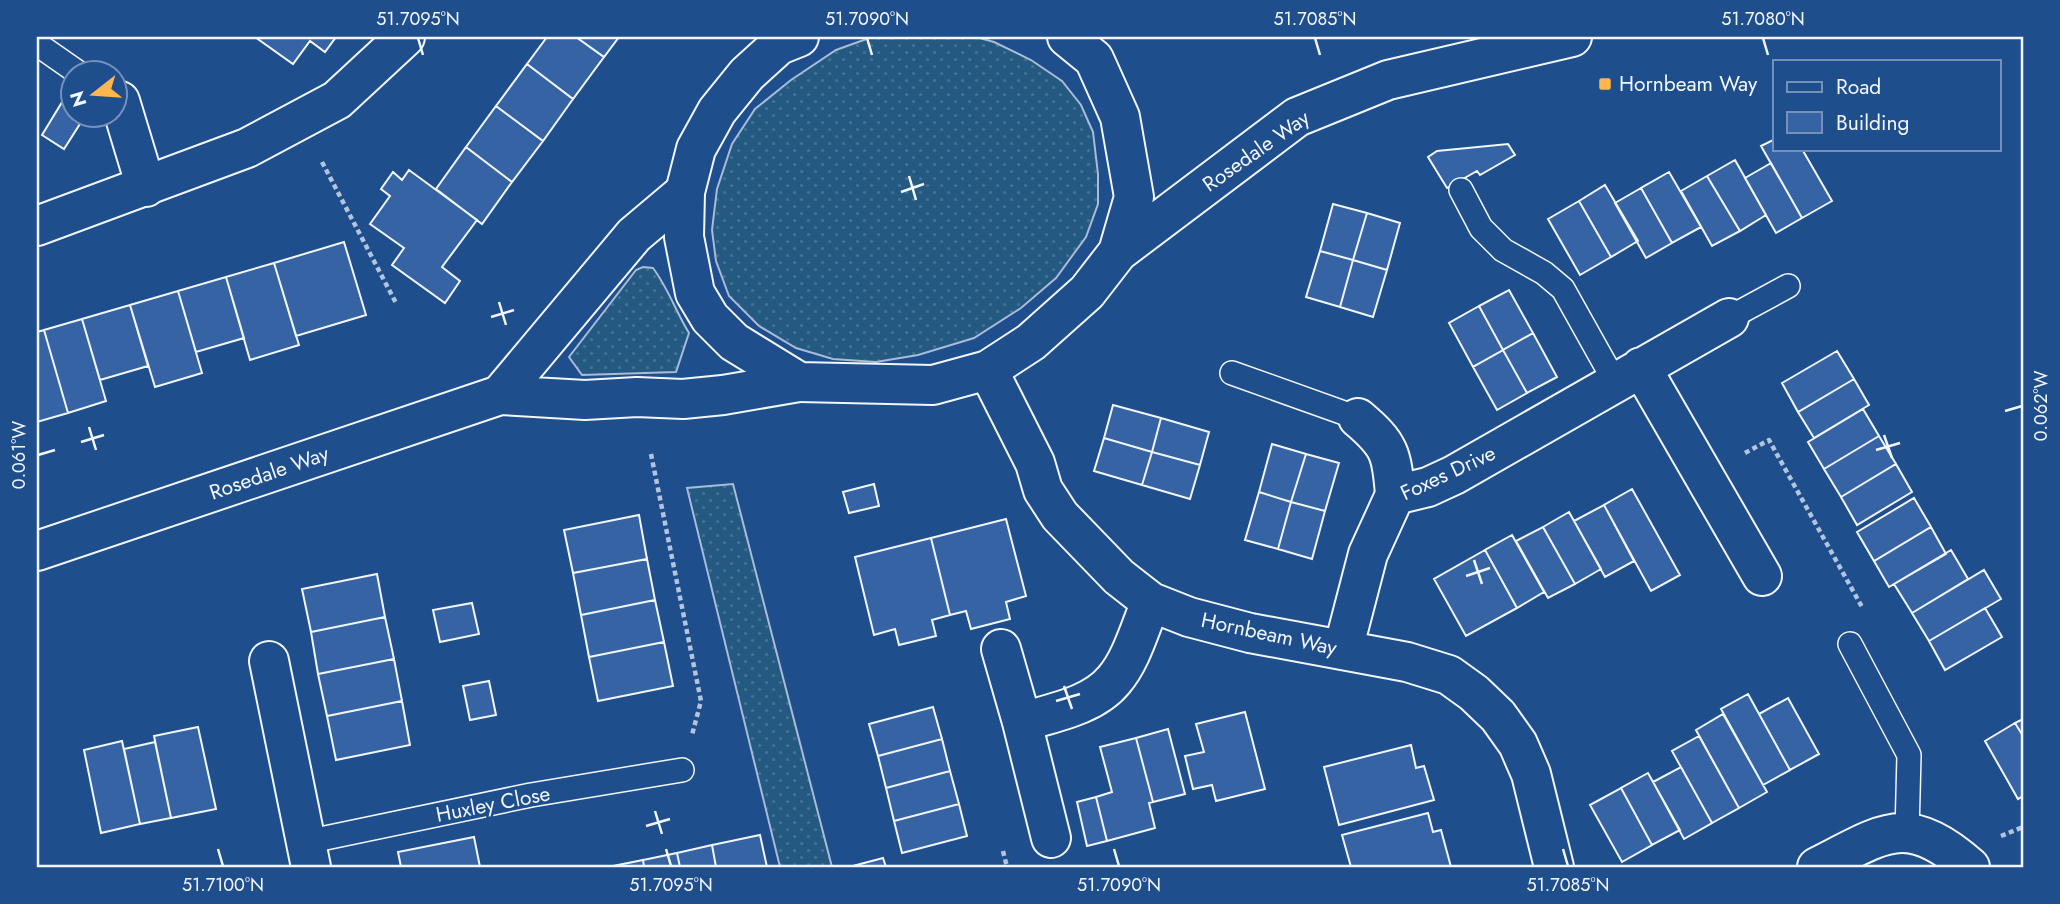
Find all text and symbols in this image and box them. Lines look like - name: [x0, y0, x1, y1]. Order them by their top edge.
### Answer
- text: 51.7095°N: [376, 6, 460, 32]
- text: 51.7090°N: [825, 6, 909, 32]
- text: 51.7085°N: [1274, 6, 1356, 32]
- text: 51.7080°N: [1721, 6, 1805, 32]
- north arrow: [60, 60, 130, 130]
- legend: [1773, 60, 2000, 150]
- place label: Hornbeam Way: [1619, 69, 1758, 99]
- text: Road: [1836, 72, 1881, 102]
- marker: Hornbeam Way: [1597, 76, 1613, 92]
- text: N: [63, 88, 93, 110]
- street label: Rosedale Way: [1196, 103, 1316, 199]
- text: Building: [1836, 108, 1909, 138]
- text: 0.062°W: [2028, 371, 2054, 441]
- text: 0.061°W: [6, 421, 32, 489]
- street label: Rosedale Way: [205, 438, 333, 507]
- street label: Foxes Drive: [1396, 438, 1501, 508]
- street label: Hornbeam Way: [1198, 605, 1340, 663]
- street label: Huxley Close: [433, 778, 553, 830]
- text: 51.7100°N: [182, 872, 264, 898]
- text: 51.7095°N: [629, 872, 713, 898]
- text: 51.7090°N: [1077, 872, 1161, 898]
- text: 51.7085°N: [1527, 872, 1609, 898]

